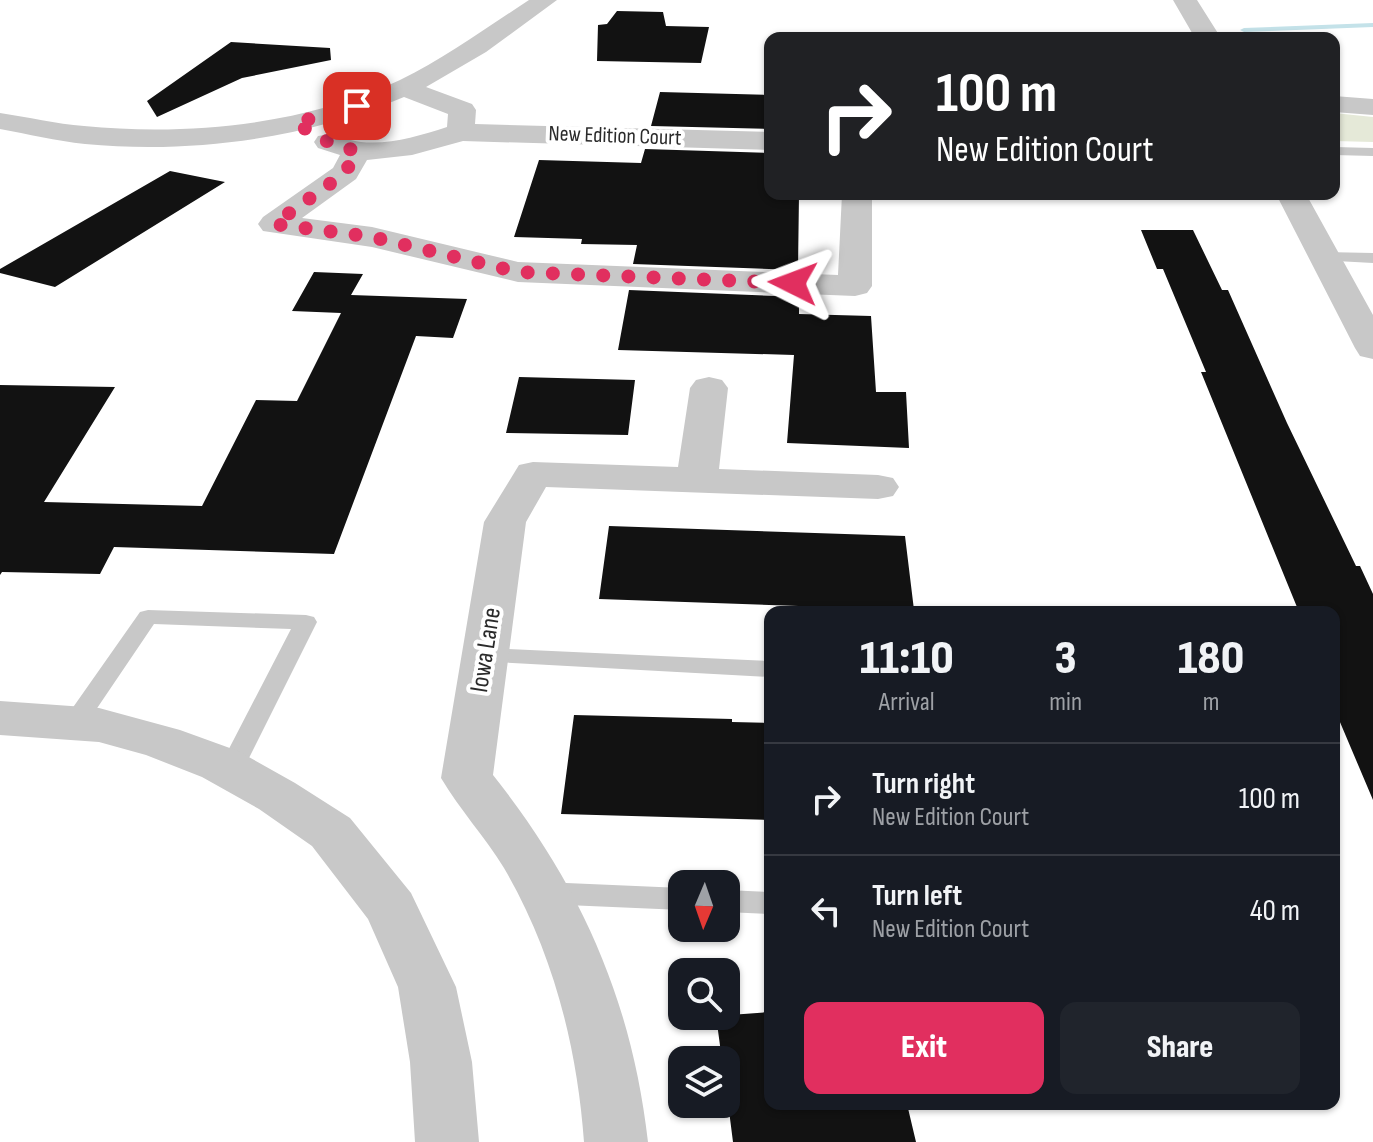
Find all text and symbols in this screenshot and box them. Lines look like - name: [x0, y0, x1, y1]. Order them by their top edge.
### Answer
- text: 100 m: [936, 61, 1057, 128]
- icon: right: [804, 64, 908, 168]
- pin: [323, 72, 391, 140]
- icon: arrive: [335, 84, 379, 128]
- street label: New Edition Court: [548, 120, 682, 152]
- text: New Edition Court: [936, 129, 1154, 172]
- position arrow: [751, 241, 835, 325]
- street label: Iowa Lane: [464, 605, 508, 695]
- text: 11:10: [860, 630, 954, 687]
- text: 3: [1055, 630, 1077, 687]
- text: 180: [1178, 630, 1244, 687]
- text: Arrival: [879, 687, 935, 718]
- text: min: [1049, 687, 1082, 718]
- text: m: [1203, 687, 1219, 718]
- text: Turn right: [872, 766, 975, 802]
- icon: right: [804, 777, 848, 821]
- text: 100 m: [1239, 781, 1300, 817]
- text: New Edition Court: [872, 802, 1029, 833]
- north arrow: [668, 870, 740, 942]
- map controls: [668, 870, 740, 1118]
- text: Turn left: [872, 878, 962, 914]
- icon: left: [804, 889, 848, 933]
- text: 40 m: [1250, 893, 1300, 929]
- text: New Edition Court: [872, 914, 1029, 945]
- button: search: [668, 958, 740, 1030]
- button: Exit: [804, 1002, 1044, 1094]
- button: Share: [1060, 1002, 1300, 1094]
- button: layers: [668, 1046, 740, 1118]

